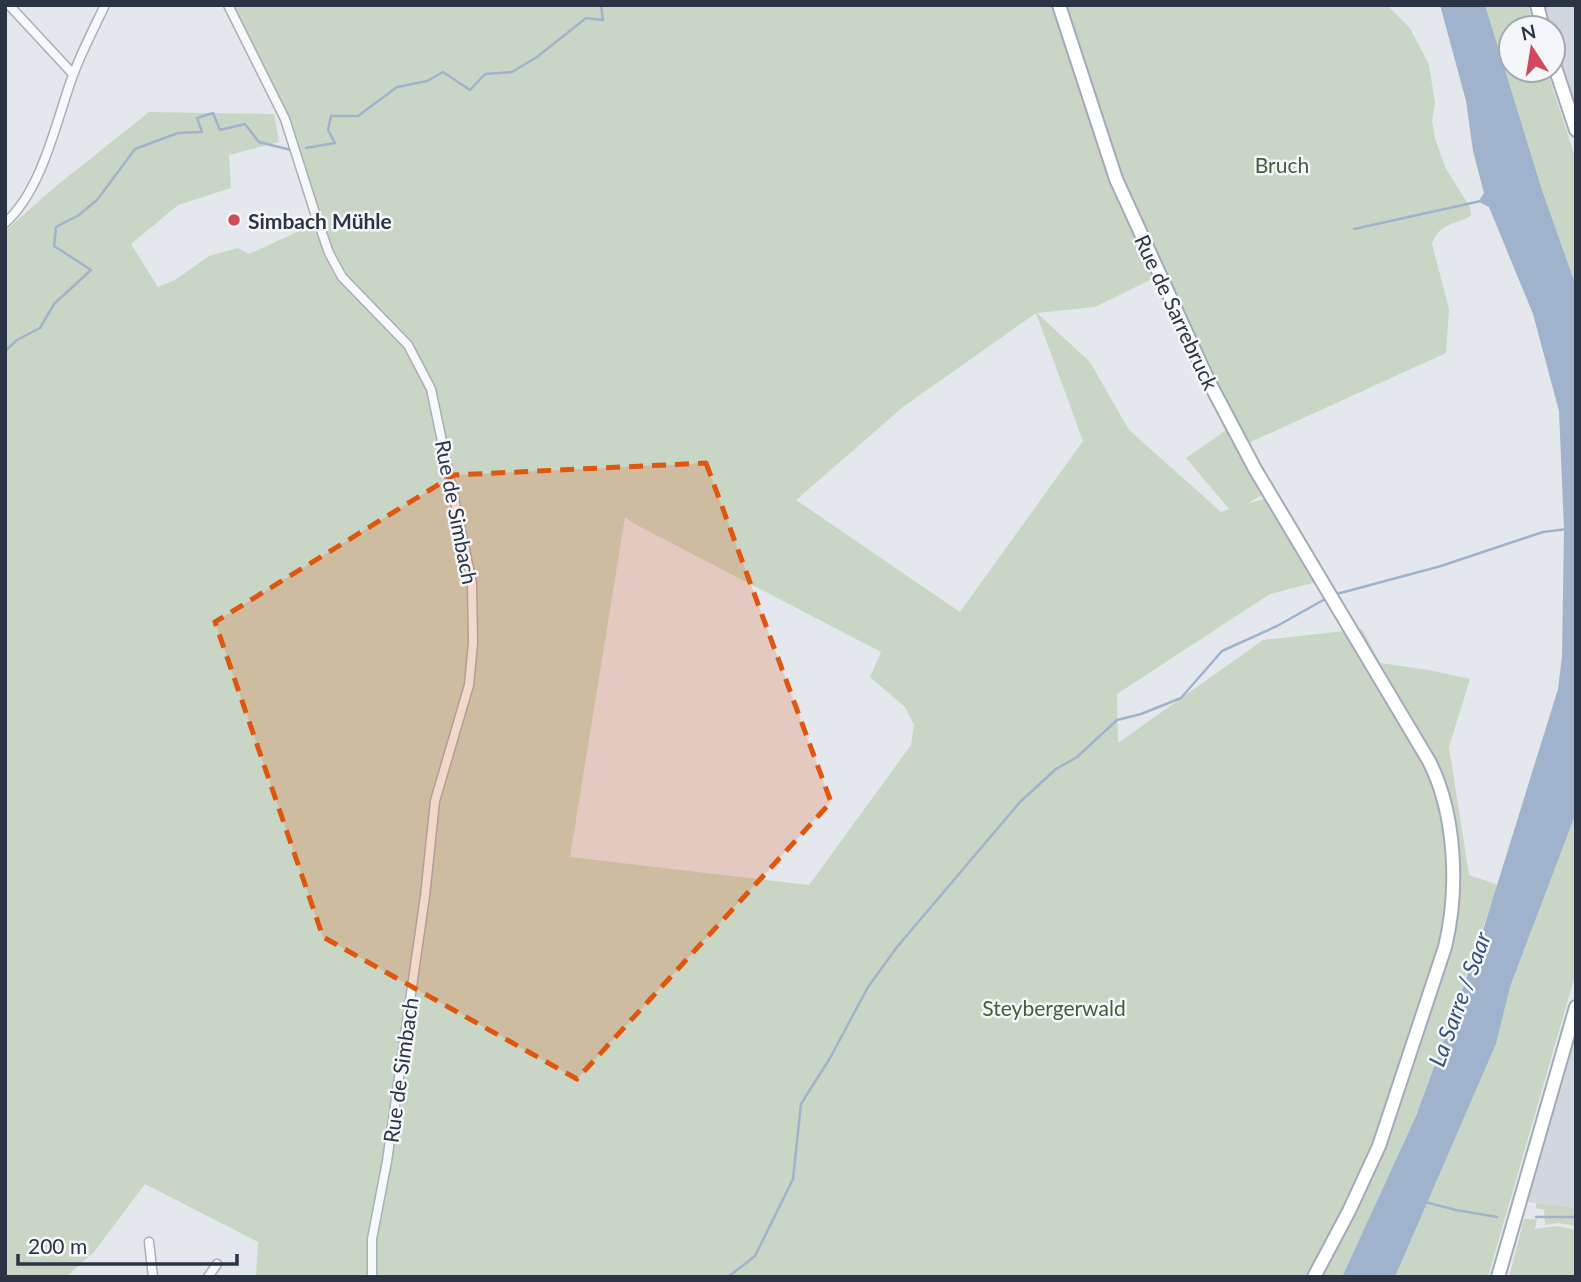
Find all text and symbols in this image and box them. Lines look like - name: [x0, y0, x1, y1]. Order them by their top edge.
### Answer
- north arrow: [1497, 14, 1567, 84]
- text: N: [1519, 19, 1538, 45]
- park label: Bruch: [1255, 152, 1309, 177]
- place label: Simbach Mühle: [248, 208, 392, 233]
- marker: Simbach Mühle: [226, 212, 242, 228]
- street label: Rue de Sarrebruck: [1130, 230, 1224, 394]
- street label: Rue de Simbach: [431, 438, 483, 586]
- water label: La Sarre / Saar: [1422, 927, 1497, 1070]
- park label: Steybergerwald: [982, 995, 1126, 1020]
- street label: Rue de Simbach: [377, 996, 423, 1144]
- scale bar: [18, 1222, 236, 1266]
- text: 200 m: [28, 1233, 87, 1258]

